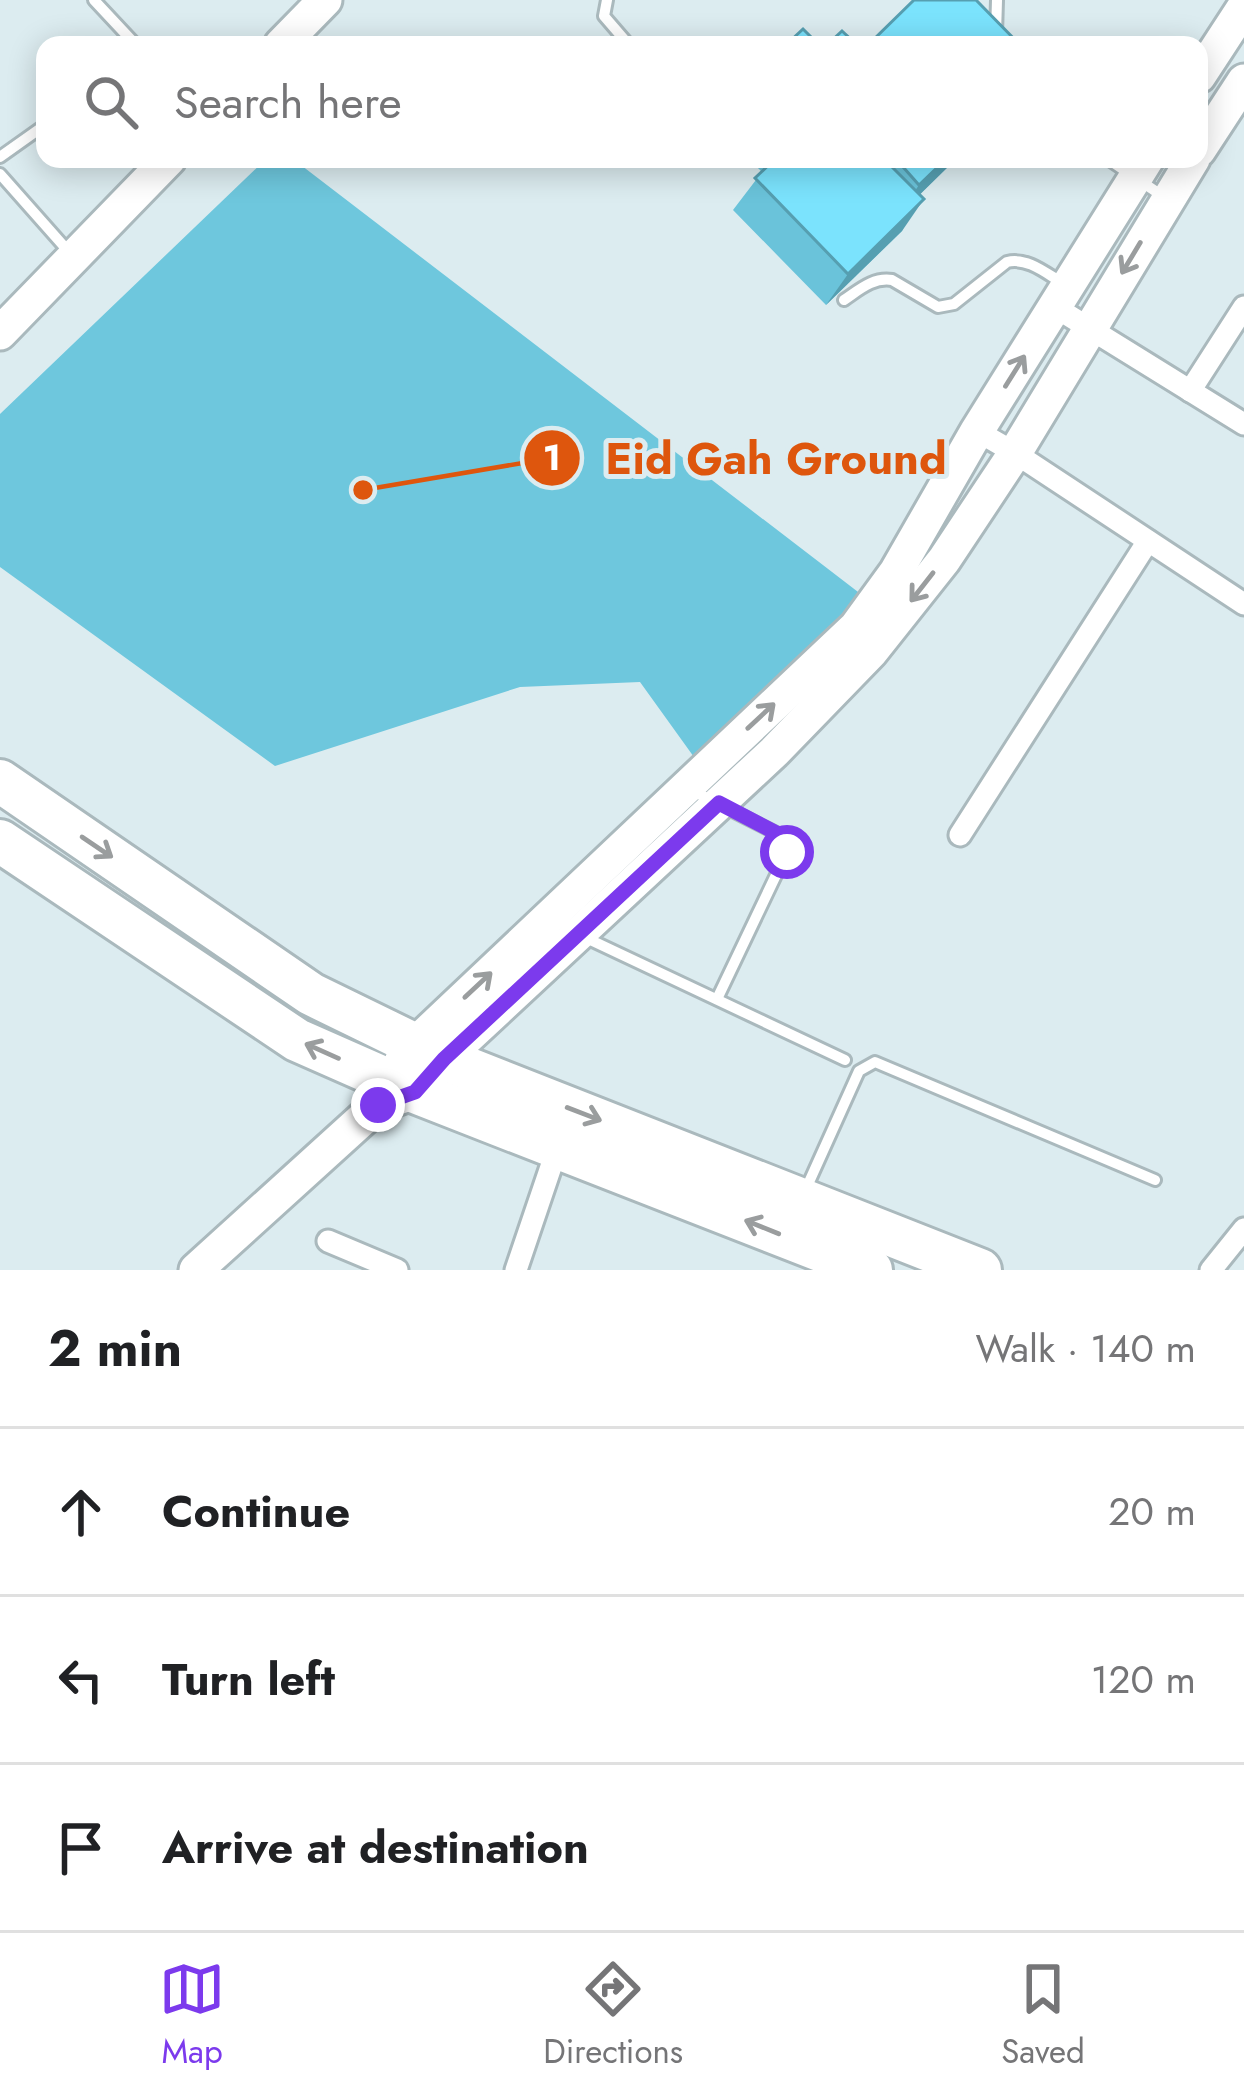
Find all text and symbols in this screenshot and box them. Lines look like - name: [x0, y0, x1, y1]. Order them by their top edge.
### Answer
- search box: [36, 36, 1208, 168]
- icon: search: [78, 69, 144, 135]
- text: Search here: [174, 70, 402, 135]
- one-way arrow: [1119, 240, 1143, 274]
- one-way arrow: [1003, 355, 1027, 389]
- callout: Eid Gah Ground: [522, 417, 971, 498]
- text: Eid Gah Ground: [605, 426, 947, 491]
- text: 1: [543, 431, 561, 483]
- one-way arrow: [909, 571, 936, 603]
- one-way arrow: [746, 703, 775, 731]
- route start: [760, 825, 814, 879]
- one-way arrow: [79, 834, 113, 859]
- one-way arrow: [463, 971, 492, 999]
- one-way arrow: [305, 1039, 341, 1061]
- route end: [351, 1078, 405, 1132]
- one-way arrow: [564, 1105, 601, 1126]
- one-way arrow: [745, 1215, 782, 1236]
- text: 2 min: [48, 1311, 182, 1385]
- text: Walk · 140 m: [975, 1320, 1196, 1377]
- icon: ahead: [48, 1479, 114, 1545]
- text: Continue: [162, 1479, 350, 1544]
- text: 20 m: [1108, 1483, 1196, 1540]
- icon: left: [48, 1647, 114, 1713]
- text: Turn left: [162, 1647, 335, 1712]
- text: 120 m: [1091, 1651, 1196, 1708]
- icon: arrive: [48, 1815, 114, 1881]
- text: Arrive at destination: [162, 1815, 589, 1880]
- tab: Map: [159, 1956, 225, 2075]
- tab: Directions: [543, 1956, 683, 2075]
- tab: Saved: [1001, 1956, 1085, 2075]

